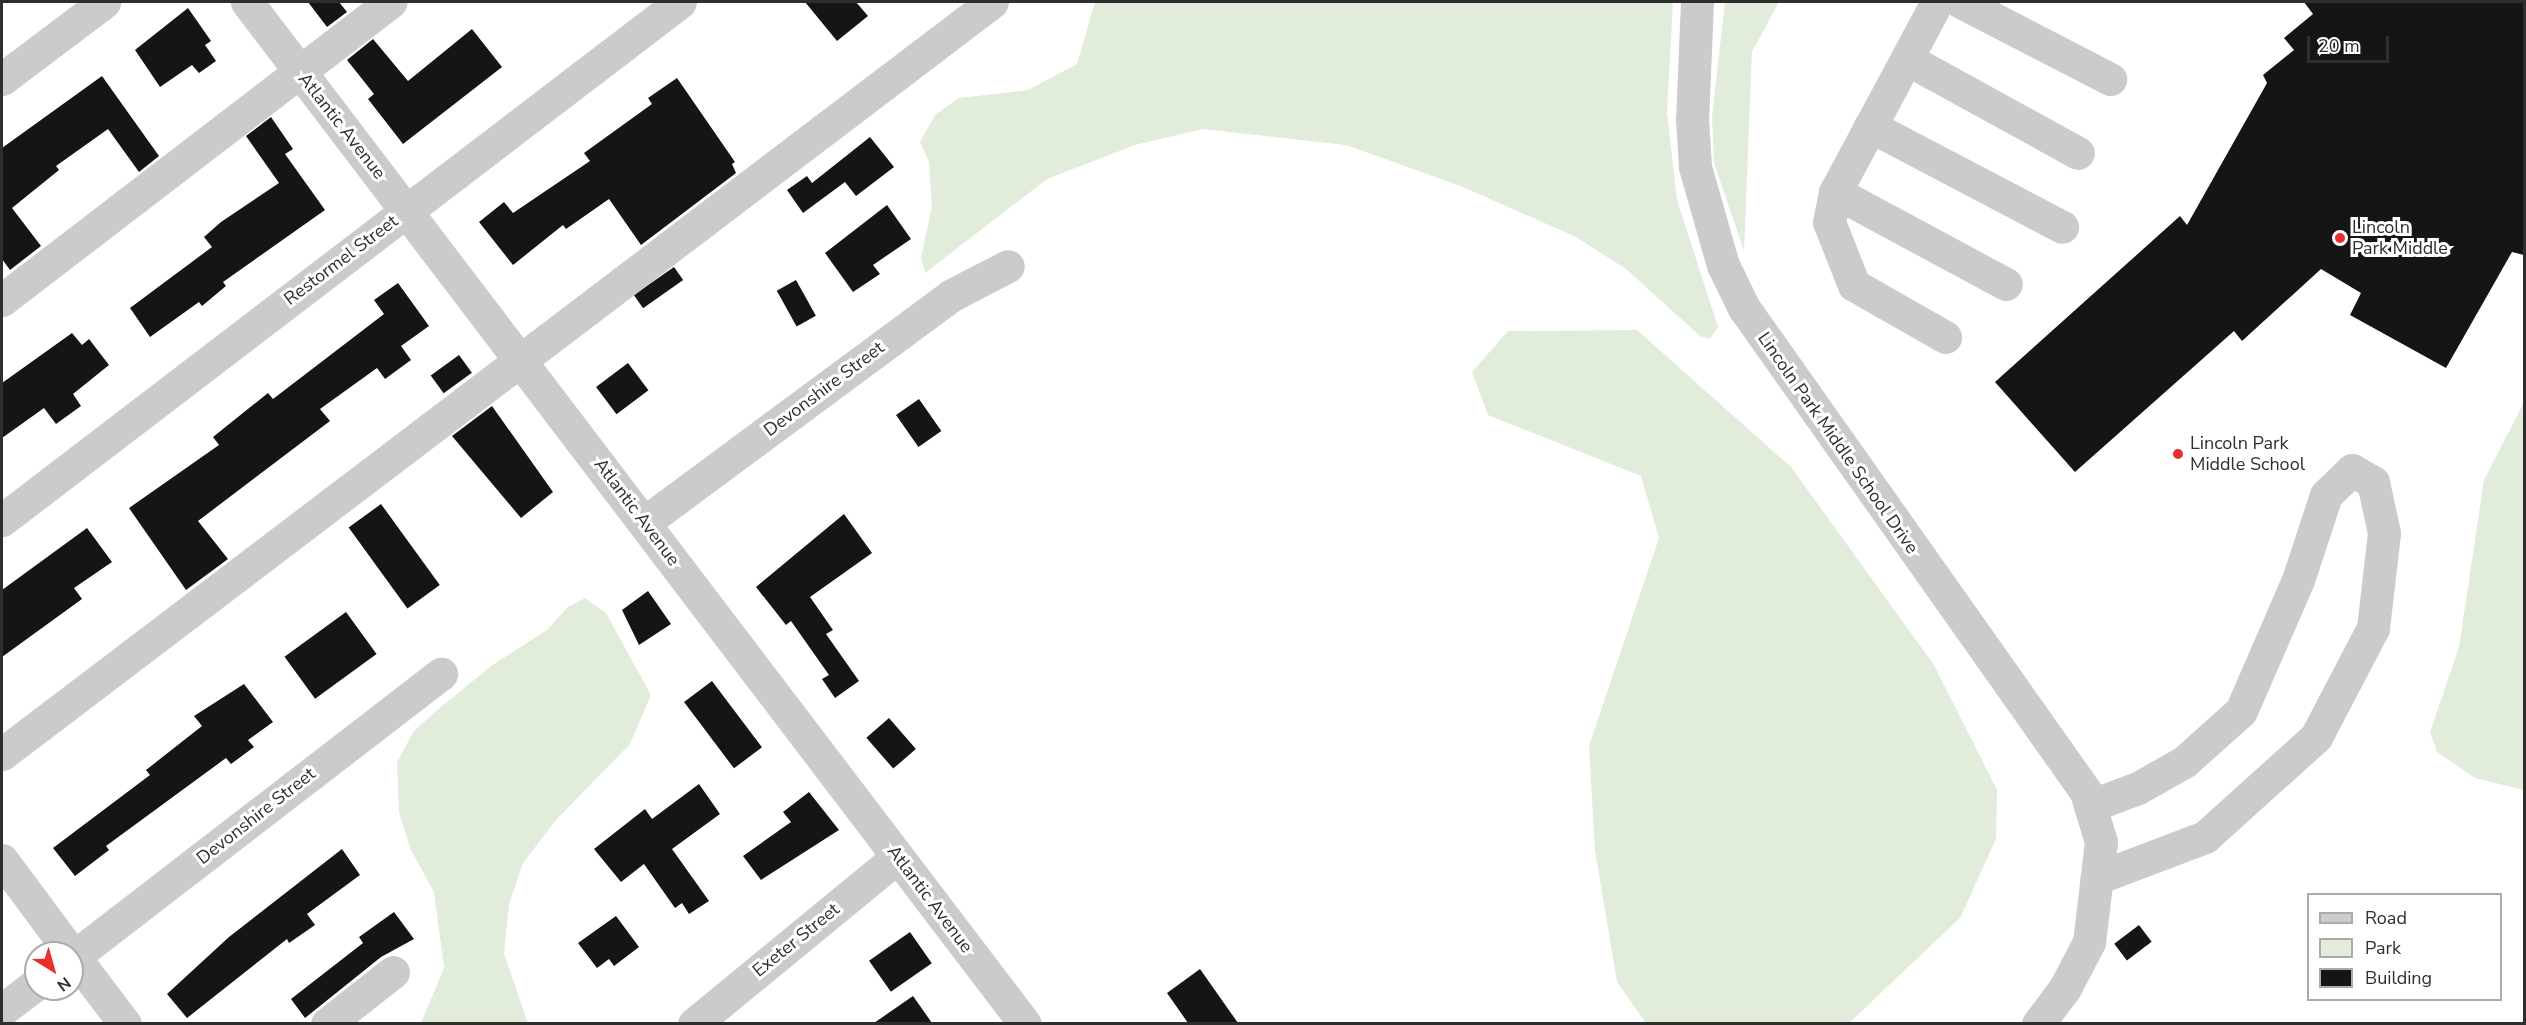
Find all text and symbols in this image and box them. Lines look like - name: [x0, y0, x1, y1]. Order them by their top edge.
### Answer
- scale bar: [2310, 24, 2392, 62]
- text: 20 m: [2318, 34, 2360, 58]
- street label: Atlantic Avenue: [294, 69, 390, 183]
- street label: Restormel Street: [280, 210, 402, 310]
- place label: Lincoln Park Middle: [2352, 217, 2448, 260]
- marker: Lincoln Park Middle: [2333, 231, 2347, 245]
- street label: Lincoln Park Middle School Drive: [1753, 328, 1923, 558]
- street label: Devonshire Street: [760, 337, 888, 441]
- place label: Lincoln Park Middle School: [2190, 433, 2305, 476]
- marker: Lincoln Park Middle School: [2171, 447, 2185, 461]
- street label: Atlantic Avenue: [590, 454, 684, 570]
- street label: Devonshire Street: [192, 763, 320, 869]
- street label: Atlantic Avenue: [883, 841, 977, 957]
- legend: [2307, 893, 2502, 1001]
- street label: Exeter Street: [748, 898, 844, 982]
- text: Road: [2365, 906, 2407, 930]
- text: Park: [2365, 936, 2401, 960]
- north arrow: [24, 941, 84, 1001]
- text: Building: [2365, 966, 2432, 990]
- text: N: [52, 971, 75, 996]

